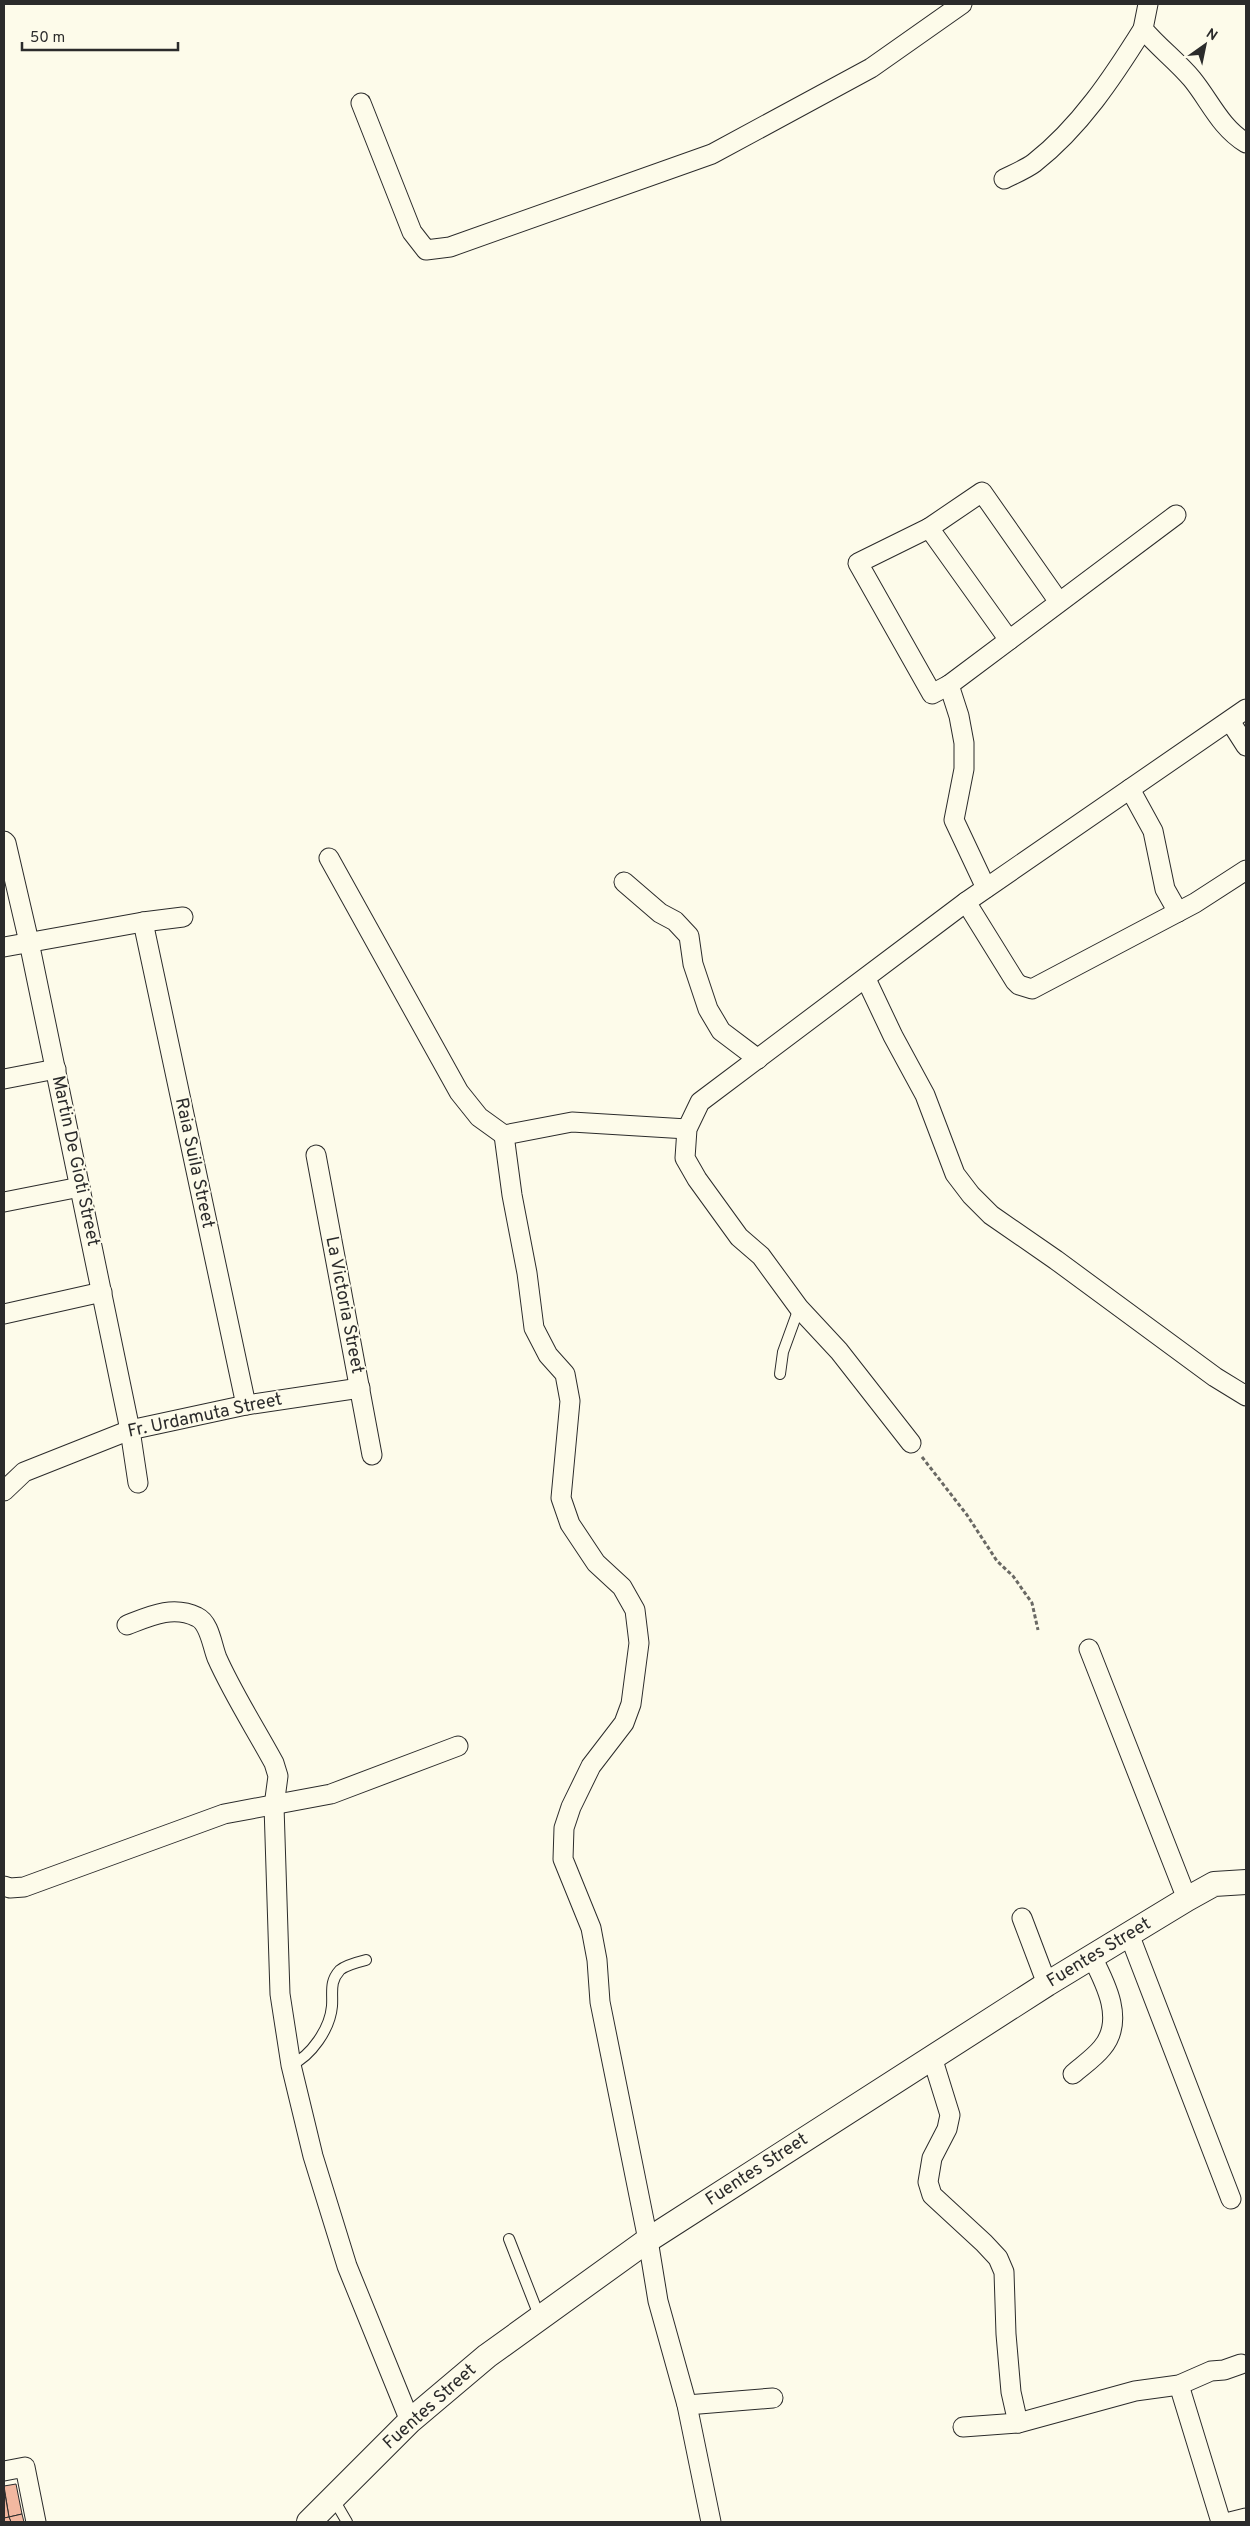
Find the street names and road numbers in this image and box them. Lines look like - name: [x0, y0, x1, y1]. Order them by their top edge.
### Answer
- street label: Martin De Gioti Street: [46, 1074, 104, 1248]
- street label: Raia Suila Street: [169, 1096, 219, 1230]
- street label: La Victoria Street: [319, 1234, 369, 1376]
- street label: Fr. Urdamuta Street: [126, 1388, 284, 1444]
- street label: Fuentes Street: [1043, 1913, 1155, 1993]
- street label: Fuentes Street: [701, 2128, 813, 2212]
- street label: Fuentes Street: [379, 2359, 481, 2455]

